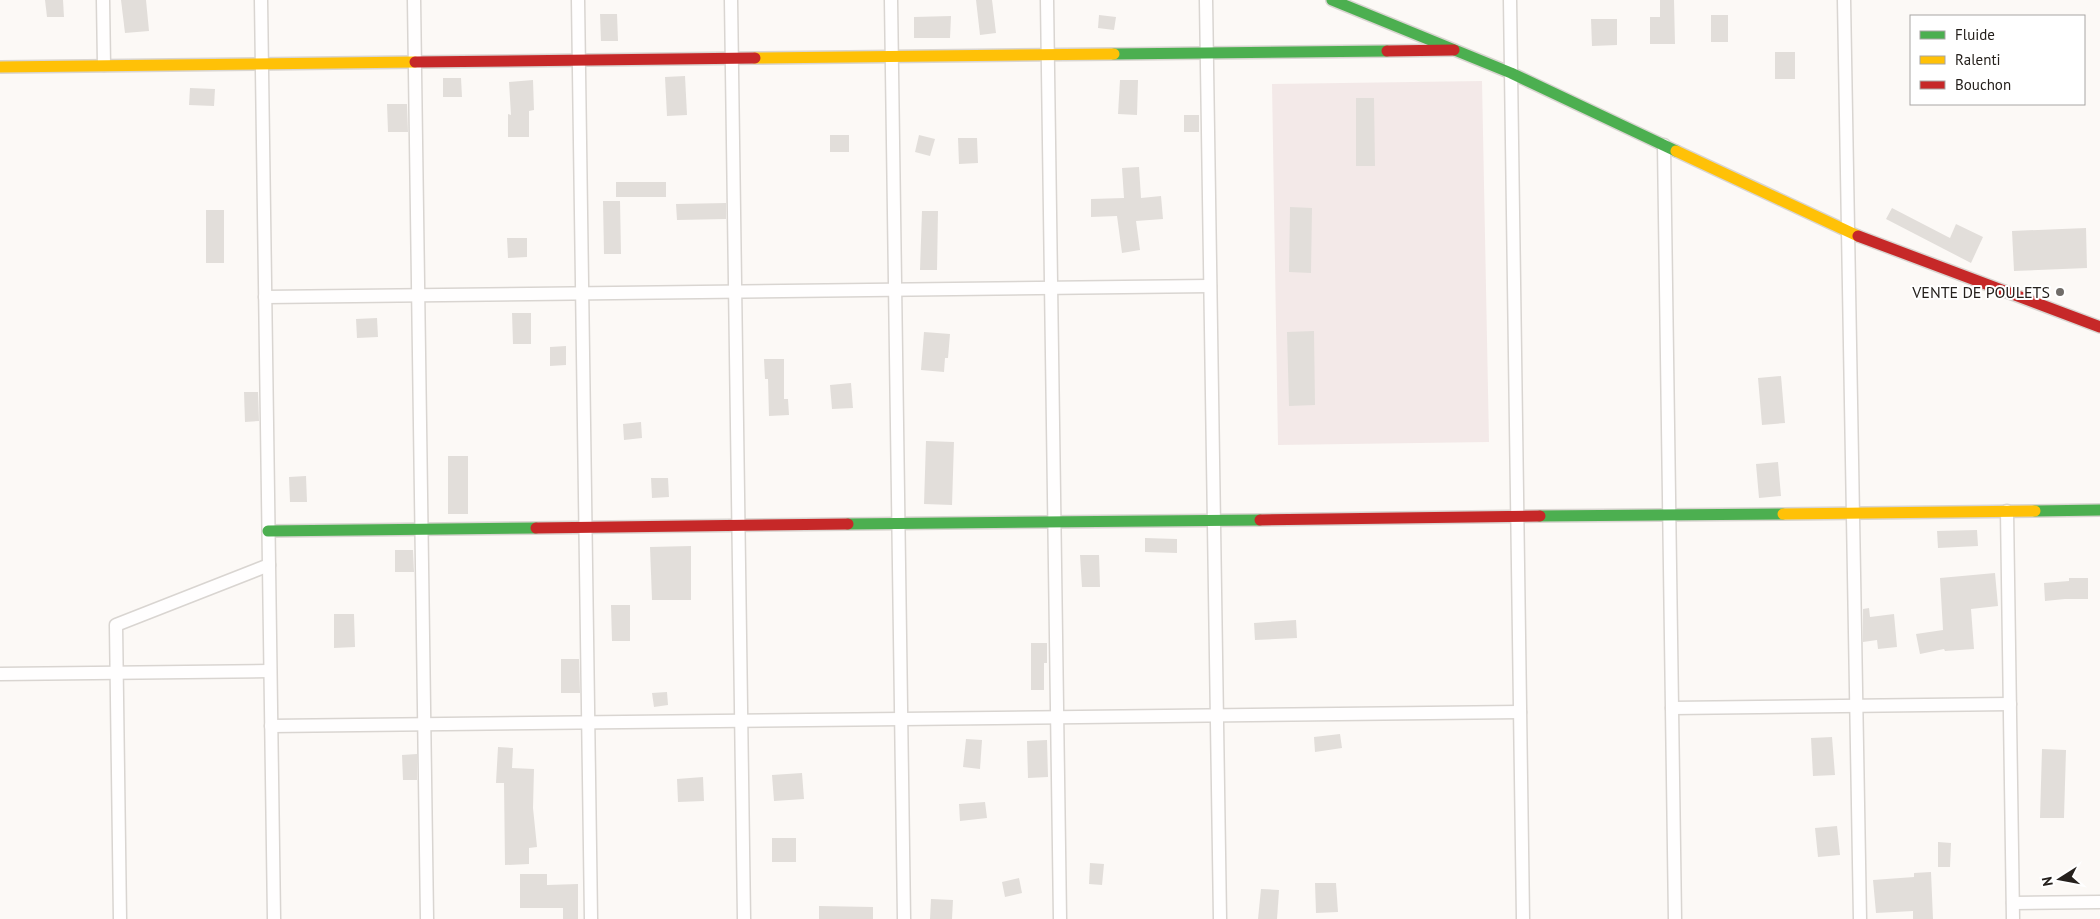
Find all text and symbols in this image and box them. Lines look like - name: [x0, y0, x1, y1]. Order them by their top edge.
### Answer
- legend: [1910, 15, 2085, 105]
- text: Fluide: [1955, 25, 1995, 44]
- text: Ralenti: [1955, 50, 2001, 69]
- text: Bouchon: [1955, 75, 2011, 94]
- place label: VENTE DE POULETS: [1911, 282, 2050, 302]
- marker: VENTE DE POULETS: [2054, 286, 2066, 298]
- north arrow: [2035, 854, 2085, 904]
- text: N: [2038, 875, 2057, 888]

